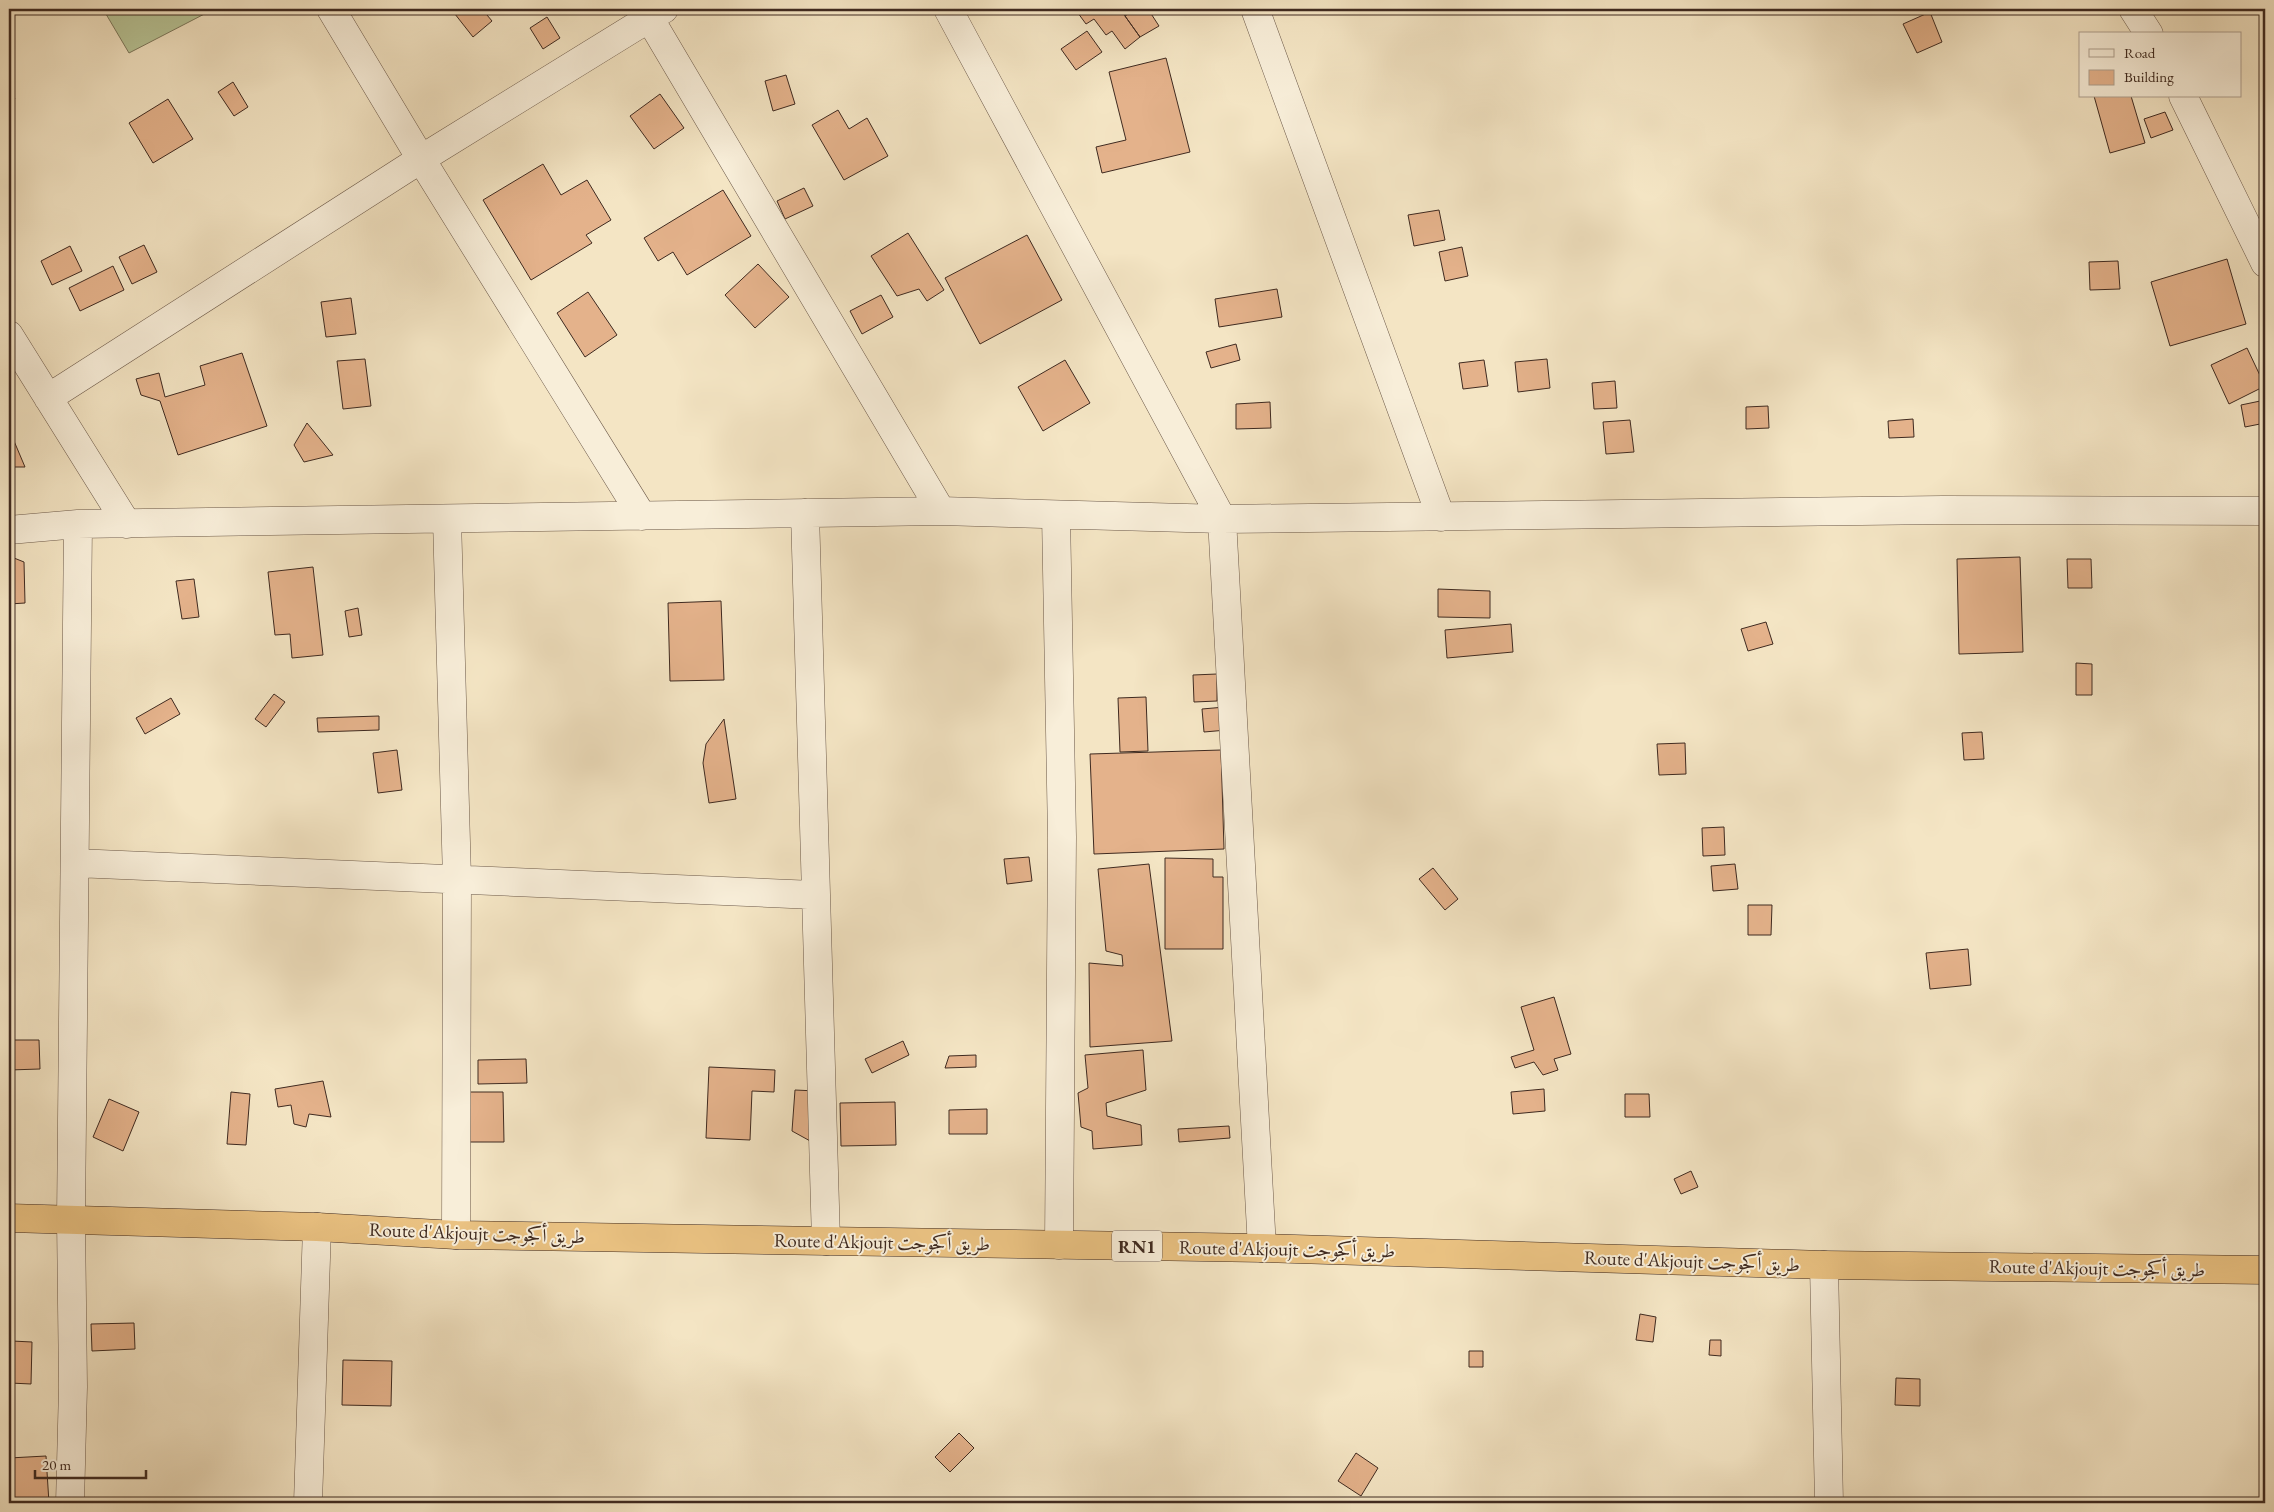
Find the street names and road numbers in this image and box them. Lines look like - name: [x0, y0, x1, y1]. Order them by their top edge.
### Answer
- street label: Route d'Akjoujt طريق أكجوجت: [368, 1217, 586, 1249]
- street label: Route d'Akjoujt طريق أكجوجت: [774, 1228, 990, 1256]
- road number: RN1: [1112, 1230, 1162, 1262]
- street label: Route d'Akjoujt طريق أكجوجت: [1179, 1235, 1395, 1263]
- street label: Route d'Akjoujt طريق أكجوجت: [1583, 1245, 1801, 1277]
- street label: Route d'Akjoujt طريق أكجوجت: [1989, 1254, 2205, 1282]

